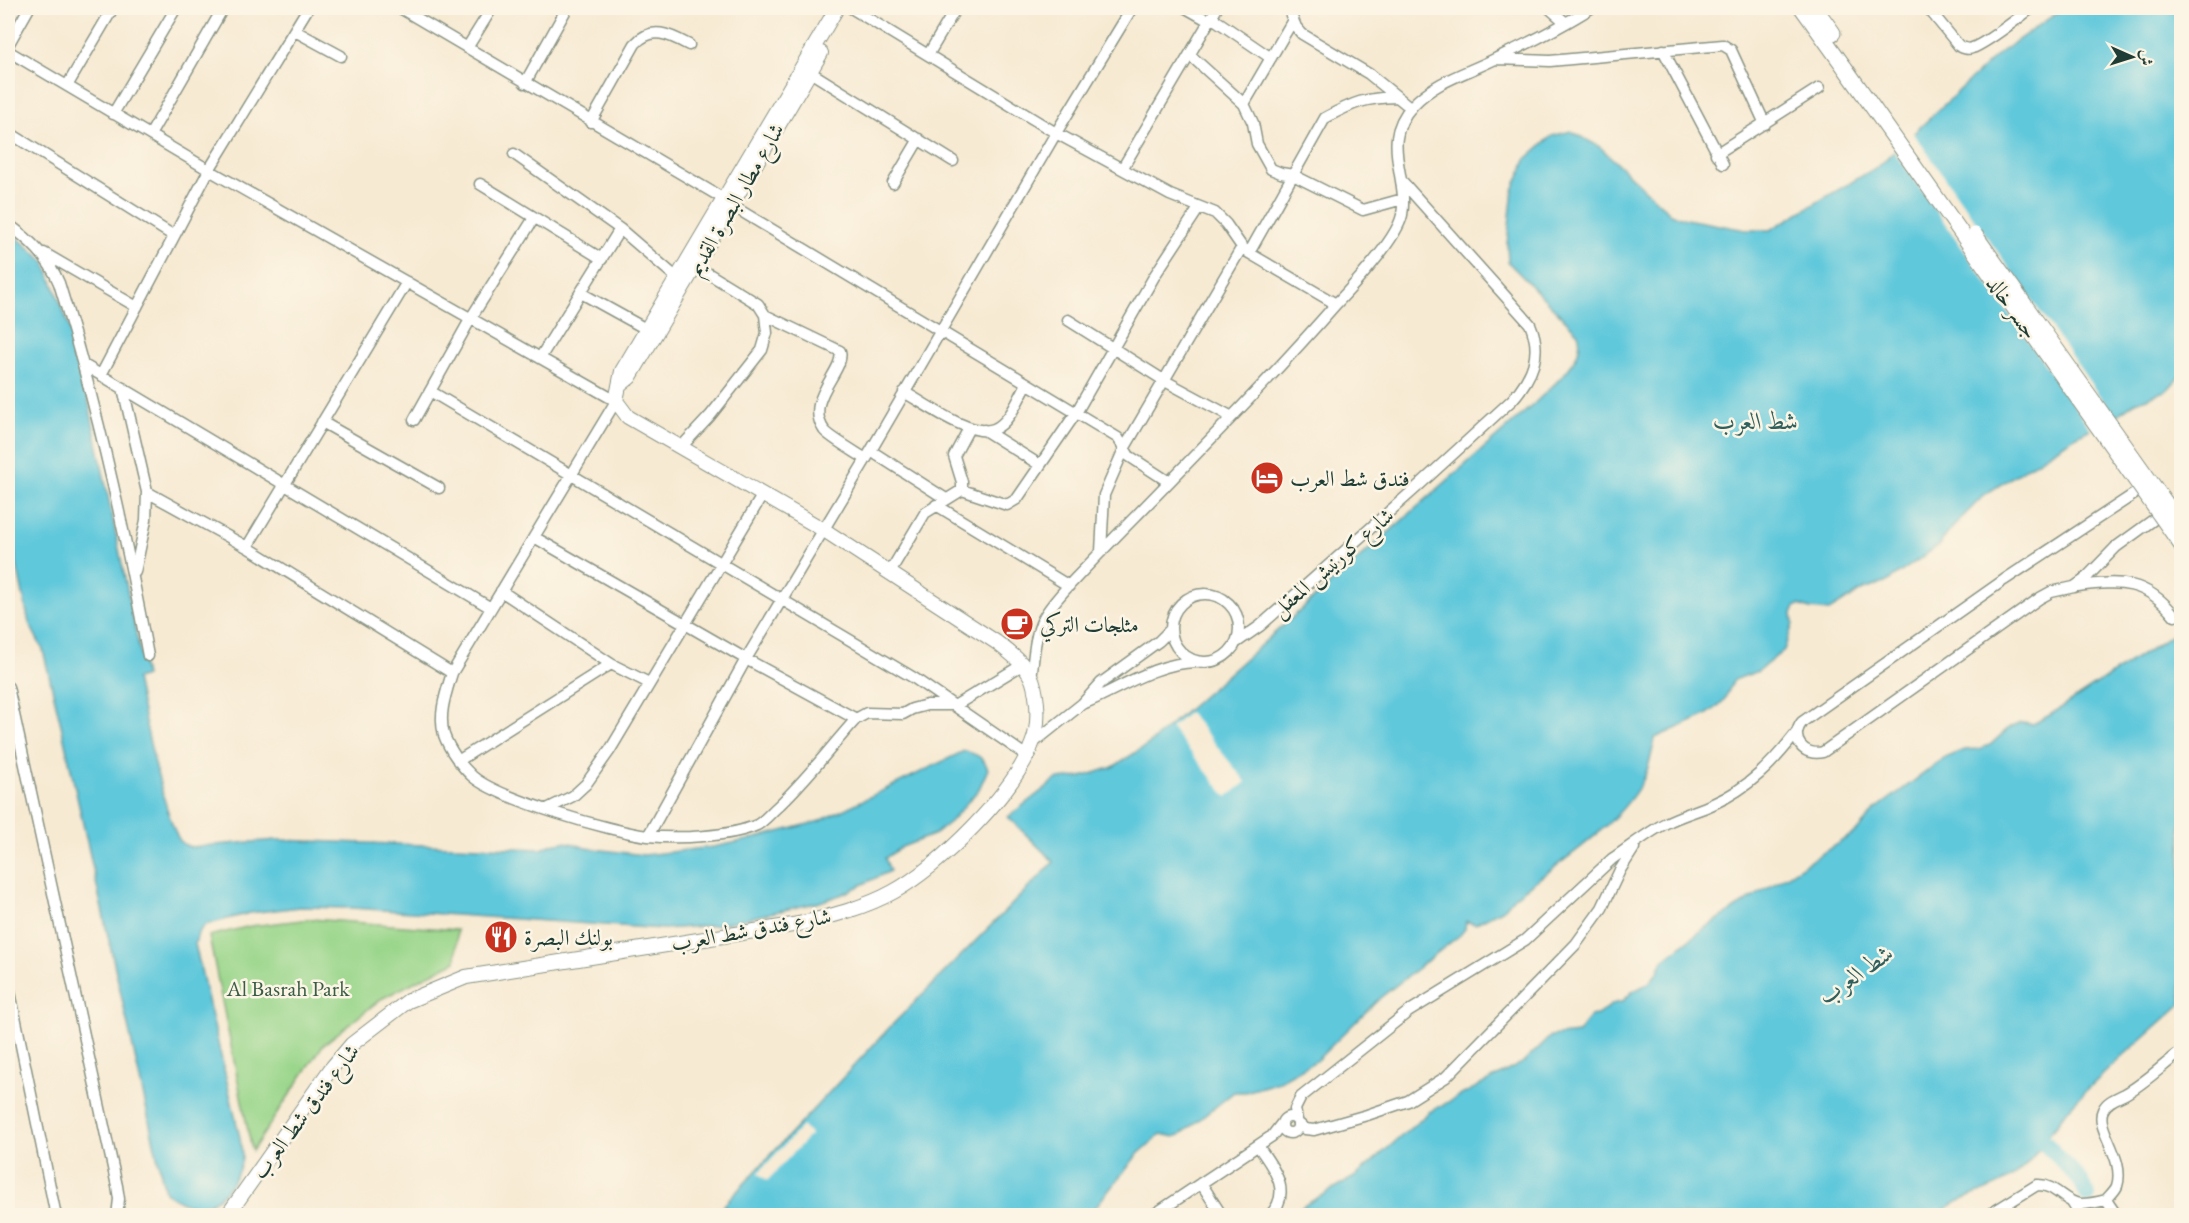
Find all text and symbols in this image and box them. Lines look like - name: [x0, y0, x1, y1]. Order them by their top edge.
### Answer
- north arrow: [2102, 27, 2162, 87]
- text: ش: [2136, 49, 2157, 66]
- street label: شارع مطار البصرة القديم: [680, 118, 795, 283]
- street label: جسر خالد: [1980, 270, 2045, 345]
- water label: شط العرب: [1713, 405, 1799, 436]
- hotel icon: فندق شط العرب: [1249, 460, 1285, 496]
- place label: فندق شط العرب: [1290, 464, 1410, 493]
- street label: شارع كورنيش المعقل: [1265, 501, 1403, 627]
- cafe icon: مثلجات التركي: [999, 606, 1035, 642]
- place label: مثلجات التركي: [1040, 610, 1139, 643]
- street label: شارع فندق شط العرب: [669, 901, 834, 962]
- restaurant icon: بولنك البصرة: [483, 919, 519, 955]
- place label: بولنك البصرة: [524, 923, 613, 952]
- water label: شط العرب: [1812, 936, 1899, 1011]
- park label: Al Basrah Park: [225, 974, 350, 1003]
- street label: شارع فندق شط العرب: [245, 1038, 369, 1187]

